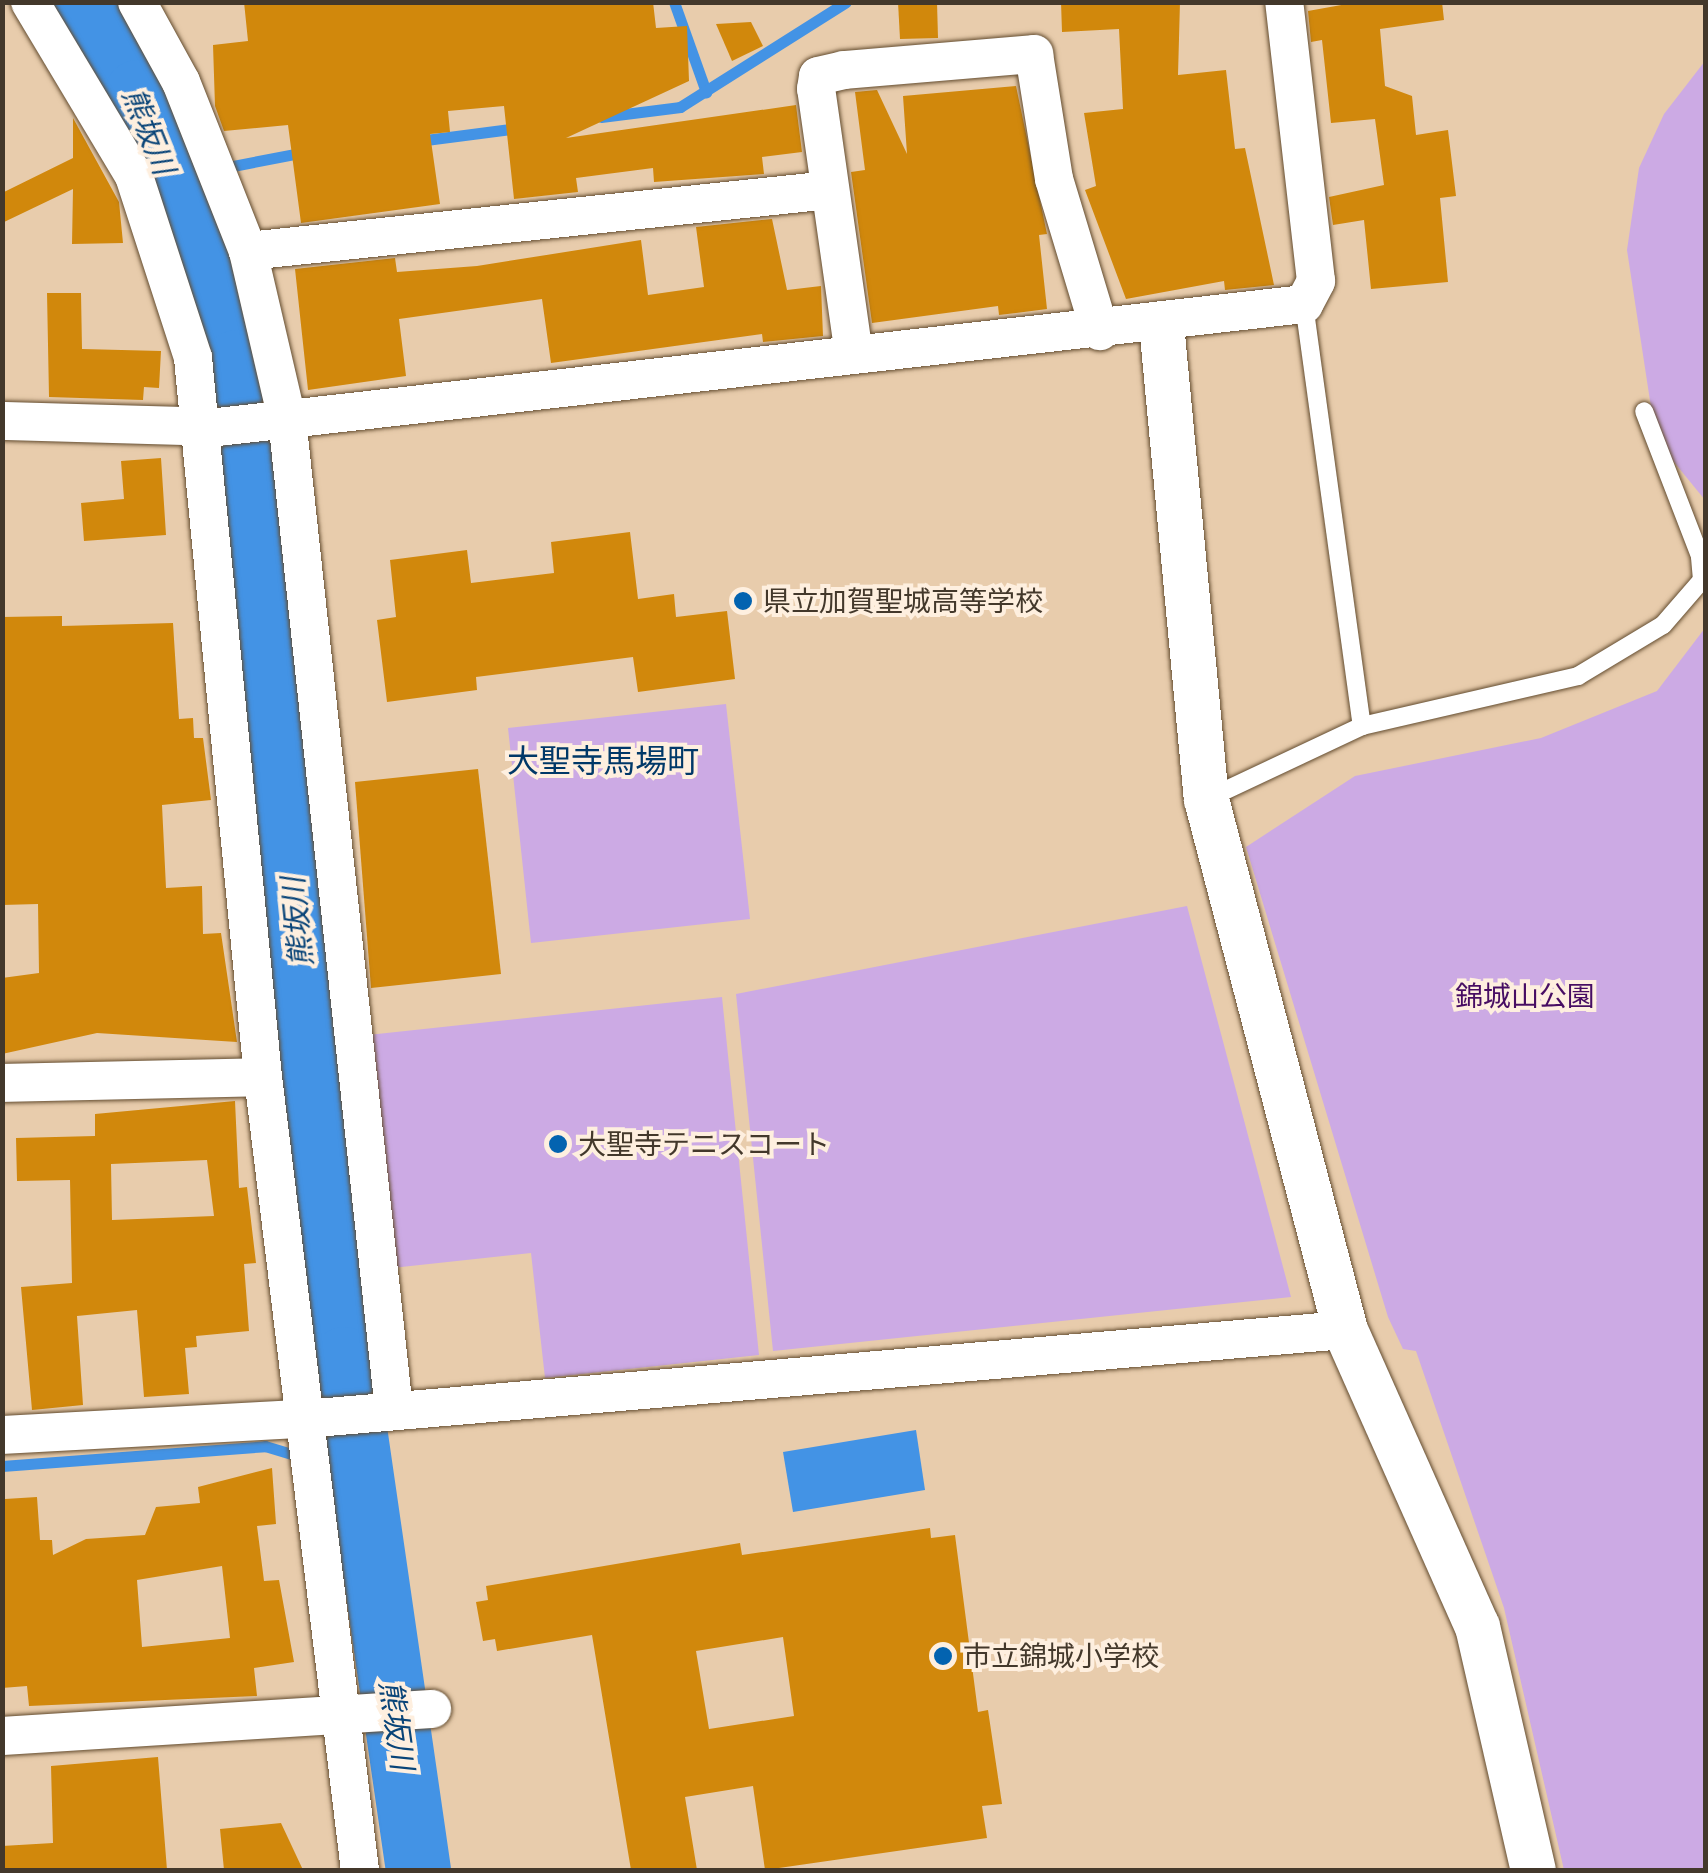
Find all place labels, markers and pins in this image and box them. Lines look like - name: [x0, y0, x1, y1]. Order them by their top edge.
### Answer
- place label: 県立加賀聖城高等学校: [763, 584, 1043, 618]
- marker: 県立加賀聖城高等学校: [732, 590, 754, 612]
- place label: 大聖寺テニスコート: [578, 1127, 830, 1161]
- marker: 大聖寺テニスコート: [547, 1133, 569, 1155]
- place label: 市立錦城小学校: [963, 1639, 1159, 1673]
- marker: 市立錦城小学校: [932, 1645, 954, 1667]

